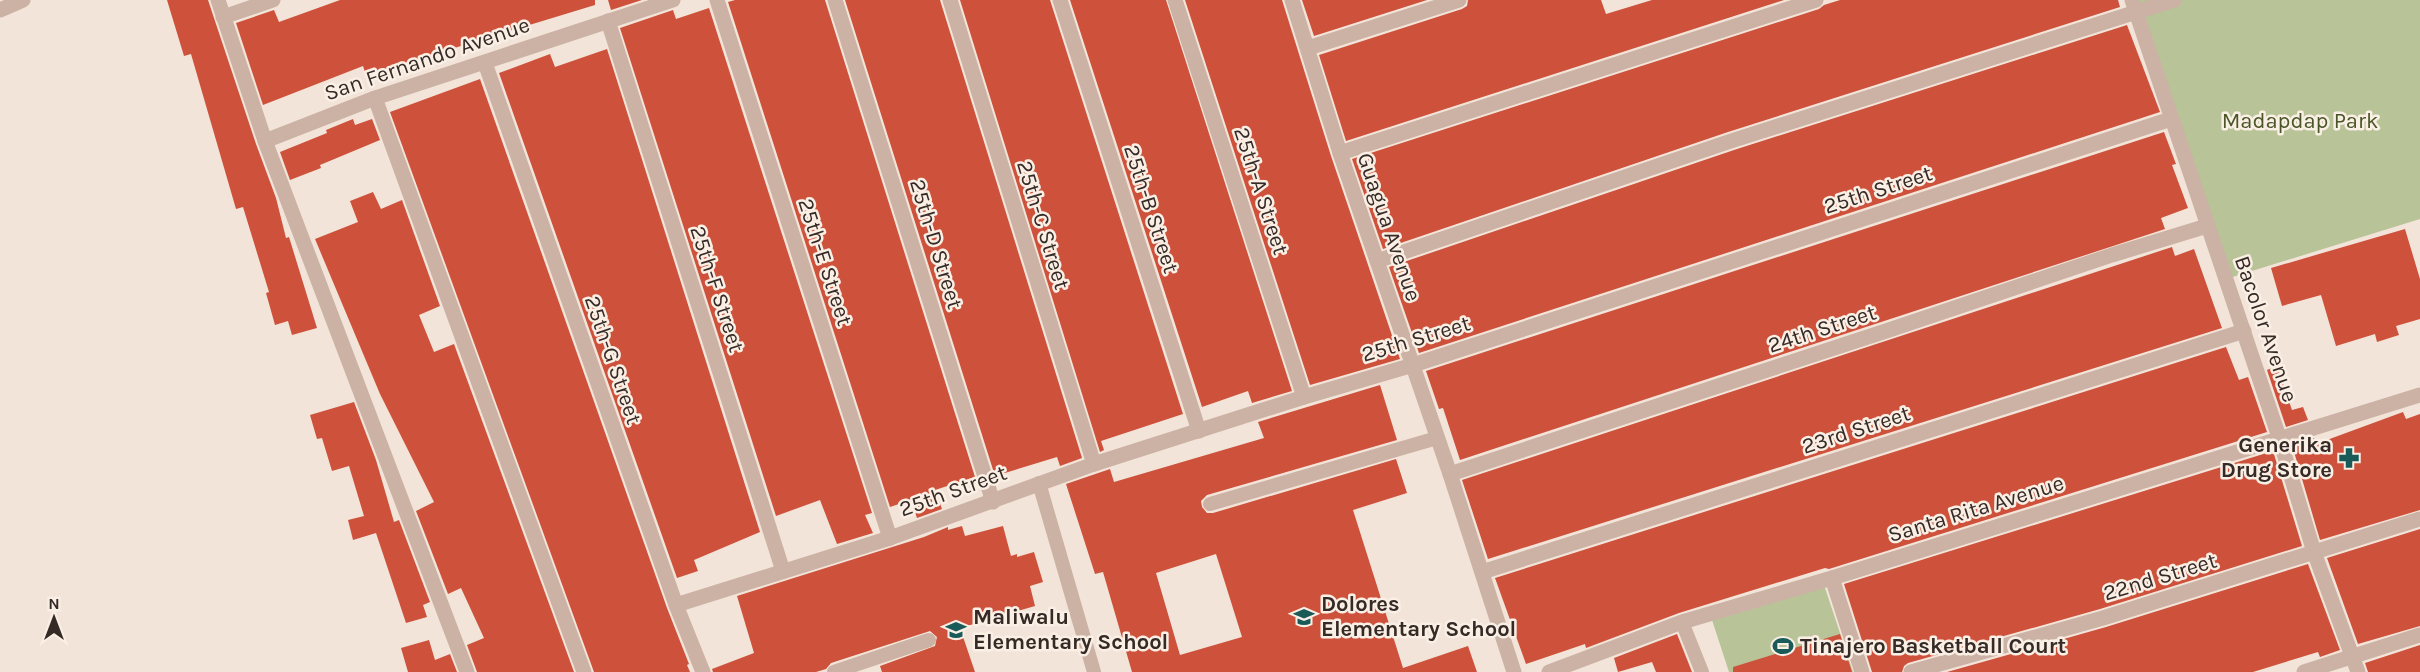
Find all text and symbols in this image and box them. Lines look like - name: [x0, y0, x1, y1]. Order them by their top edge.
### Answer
- street label: San Fernando Avenue: [321, 12, 533, 106]
- park label: Madapdap Park: [2222, 108, 2378, 134]
- street label: 25th-A Street: [1228, 124, 1294, 258]
- street label: 25th-B Street: [1118, 141, 1184, 277]
- street label: Guagua Avenue: [1351, 149, 1427, 305]
- street label: 25th-C Street: [1011, 157, 1075, 293]
- street label: 25th Street: [1821, 160, 1935, 220]
- street label: 25th-D Street: [904, 176, 968, 312]
- street label: 25th-E Street: [792, 195, 858, 329]
- street label: 25th-F Street: [684, 222, 750, 356]
- street label: Bacolor Avenue: [2229, 252, 2303, 406]
- street label: 25th-G Street: [579, 292, 647, 428]
- street label: 24th Street: [1765, 299, 1879, 359]
- street label: 25th Street: [1358, 310, 1474, 368]
- street label: 23rd Street: [1799, 400, 1913, 460]
- place label: Generika Drug Store: [2221, 432, 2332, 483]
- pharmacy icon: Generika Drug Store: [2337, 446, 2361, 470]
- street label: 25th Street: [896, 460, 1010, 522]
- street label: Santa Rita Avenue: [1885, 470, 2067, 548]
- street label: 22nd Street: [2100, 547, 2220, 607]
- north arrow: [24, 588, 84, 648]
- place label: Dolores Elementary School: [1321, 591, 1516, 642]
- text: N: [48, 594, 60, 613]
- place label: Maliwalu Elementary School: [973, 604, 1168, 655]
- school or university icon: Dolores Elementary School: [1292, 605, 1316, 629]
- school or university icon: Maliwalu Elementary School: [944, 618, 968, 642]
- place label: Tinajero Basketball Court: [1800, 633, 2066, 659]
- sports icon: Tinajero Basketball Court: [1771, 634, 1795, 658]

